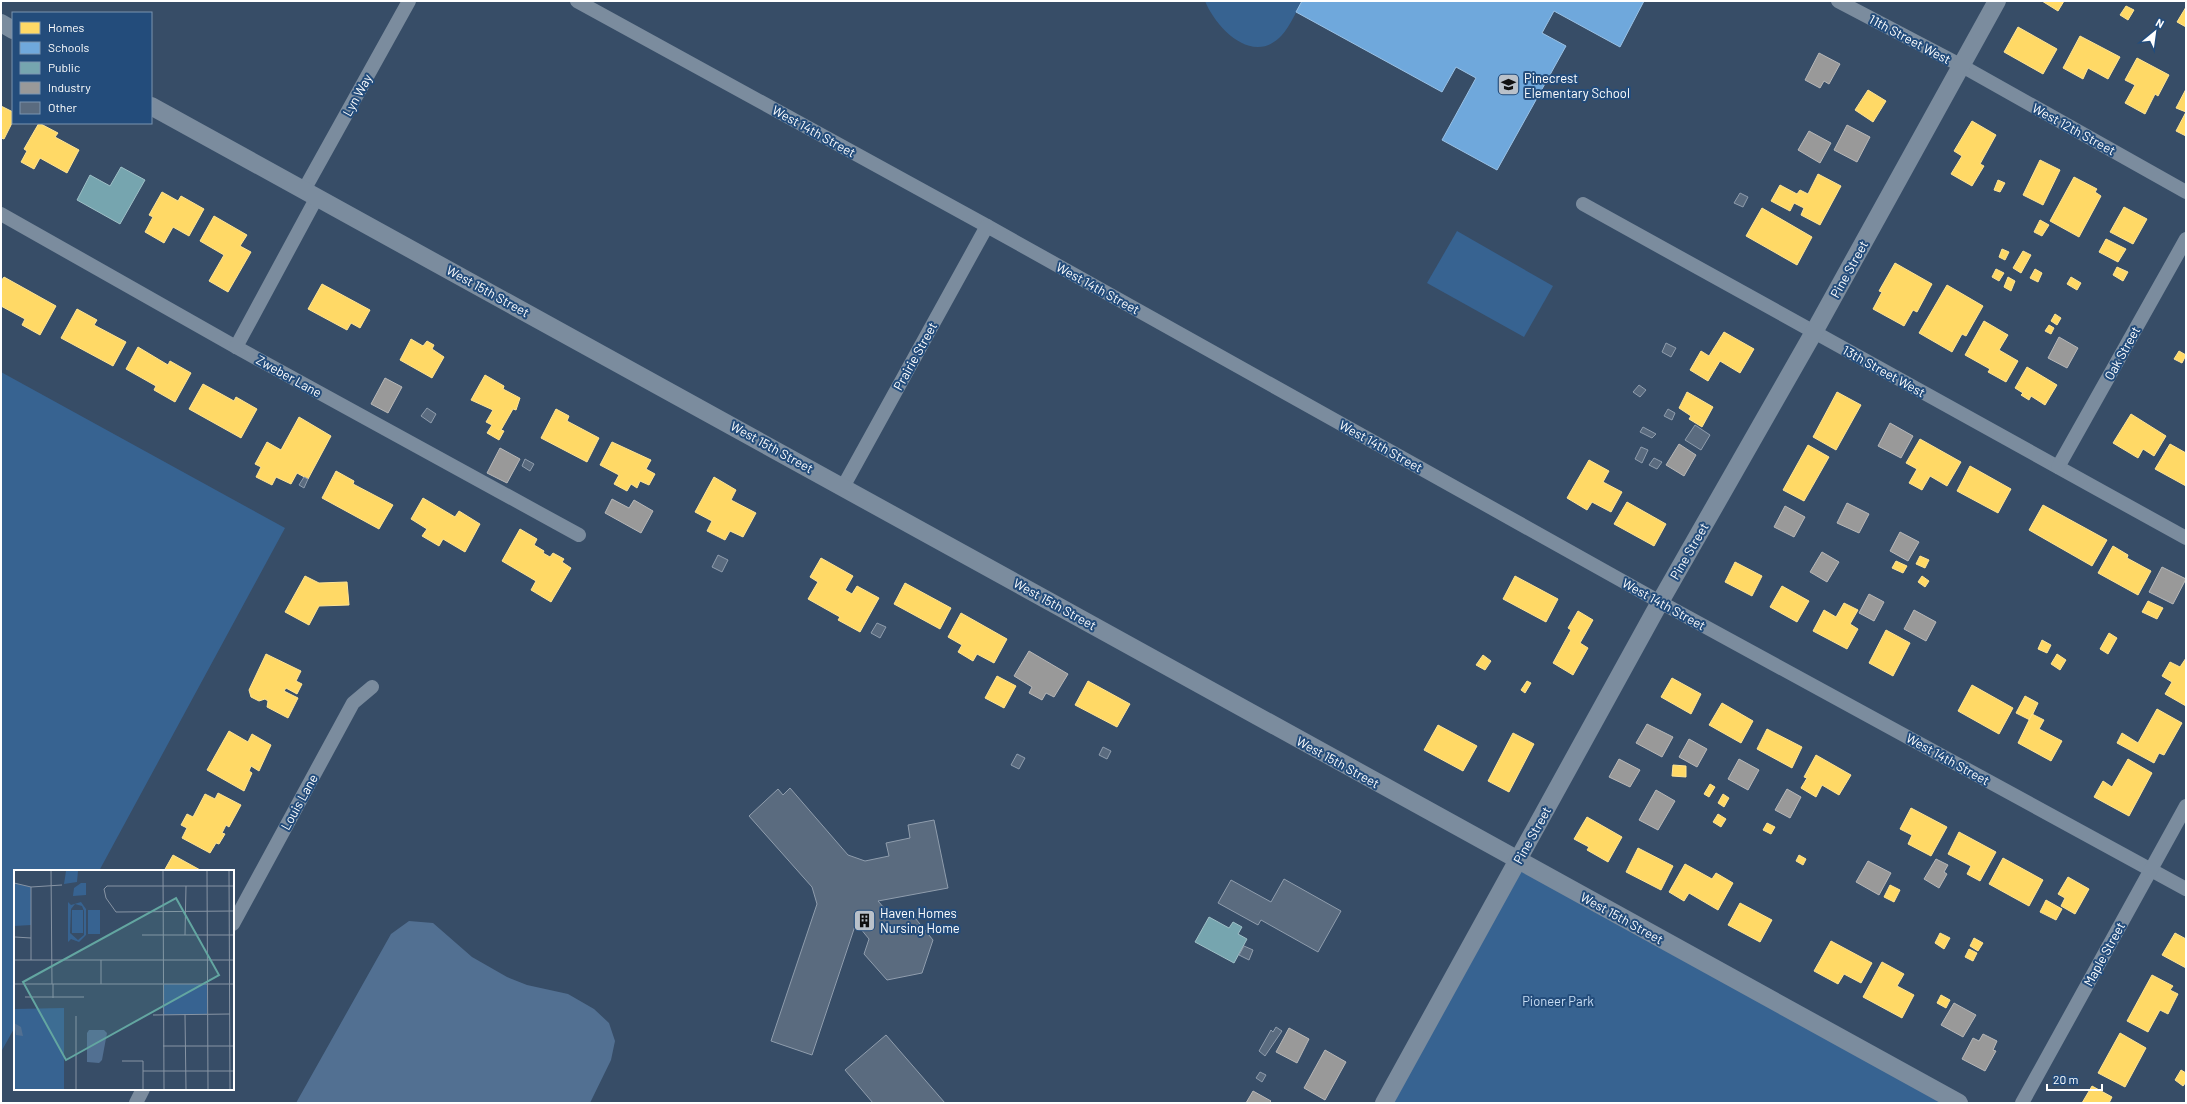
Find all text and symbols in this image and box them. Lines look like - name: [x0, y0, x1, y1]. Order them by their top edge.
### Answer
- street label: 11th Street West: [1866, 11, 1954, 67]
- legend: [12, 12, 152, 124]
- north arrow: [2135, 12, 2175, 52]
- text: N: [2154, 15, 2166, 30]
- text: Homes: [48, 20, 85, 34]
- text: Schools: [48, 40, 89, 54]
- text: Public: [48, 60, 80, 74]
- place label: Pinecrest Elementary School: [1524, 70, 1630, 101]
- street label: Lyn Way: [339, 71, 375, 119]
- school or university icon: Pinecrest Elementary School: [1495, 72, 1521, 98]
- text: Industry: [48, 80, 91, 94]
- text: Other: [48, 100, 78, 114]
- street label: West 12th Street: [2030, 100, 2118, 158]
- street label: West 14th Street: [770, 102, 858, 160]
- street label: Pine Street: [1827, 238, 1871, 300]
- street label: West 14th Street: [1054, 259, 1142, 317]
- street label: West 15th Street: [444, 262, 532, 320]
- street label: Prairie Street: [890, 319, 940, 393]
- street label: Oak Street: [2101, 323, 2143, 383]
- street label: 13th Street West: [1840, 342, 1928, 400]
- street label: Zweber Lane: [253, 351, 325, 401]
- street label: West 14th Street: [1337, 417, 1425, 475]
- street label: West 15th Street: [728, 418, 816, 476]
- street label: Pine Street: [1666, 520, 1712, 582]
- street label: West 15th Street: [1011, 575, 1099, 633]
- street label: West 14th Street: [1620, 575, 1708, 633]
- street label: West 14th Street: [1904, 730, 1992, 788]
- street label: West 15th Street: [1294, 733, 1382, 791]
- street label: Louis Lane: [277, 771, 321, 833]
- street label: Pine Street: [1510, 804, 1554, 866]
- inset map: [14, 870, 234, 1090]
- street label: West 15th Street: [1578, 889, 1666, 947]
- place label: Haven Homes Nursing Home: [880, 905, 960, 936]
- building icon: Haven Homes Nursing Home: [851, 907, 877, 933]
- street label: Maple Street: [2080, 919, 2128, 989]
- park label: Pioneer Park: [1522, 993, 1594, 1009]
- scale bar: [2047, 1066, 2102, 1092]
- text: 20 m: [2053, 1072, 2079, 1086]

